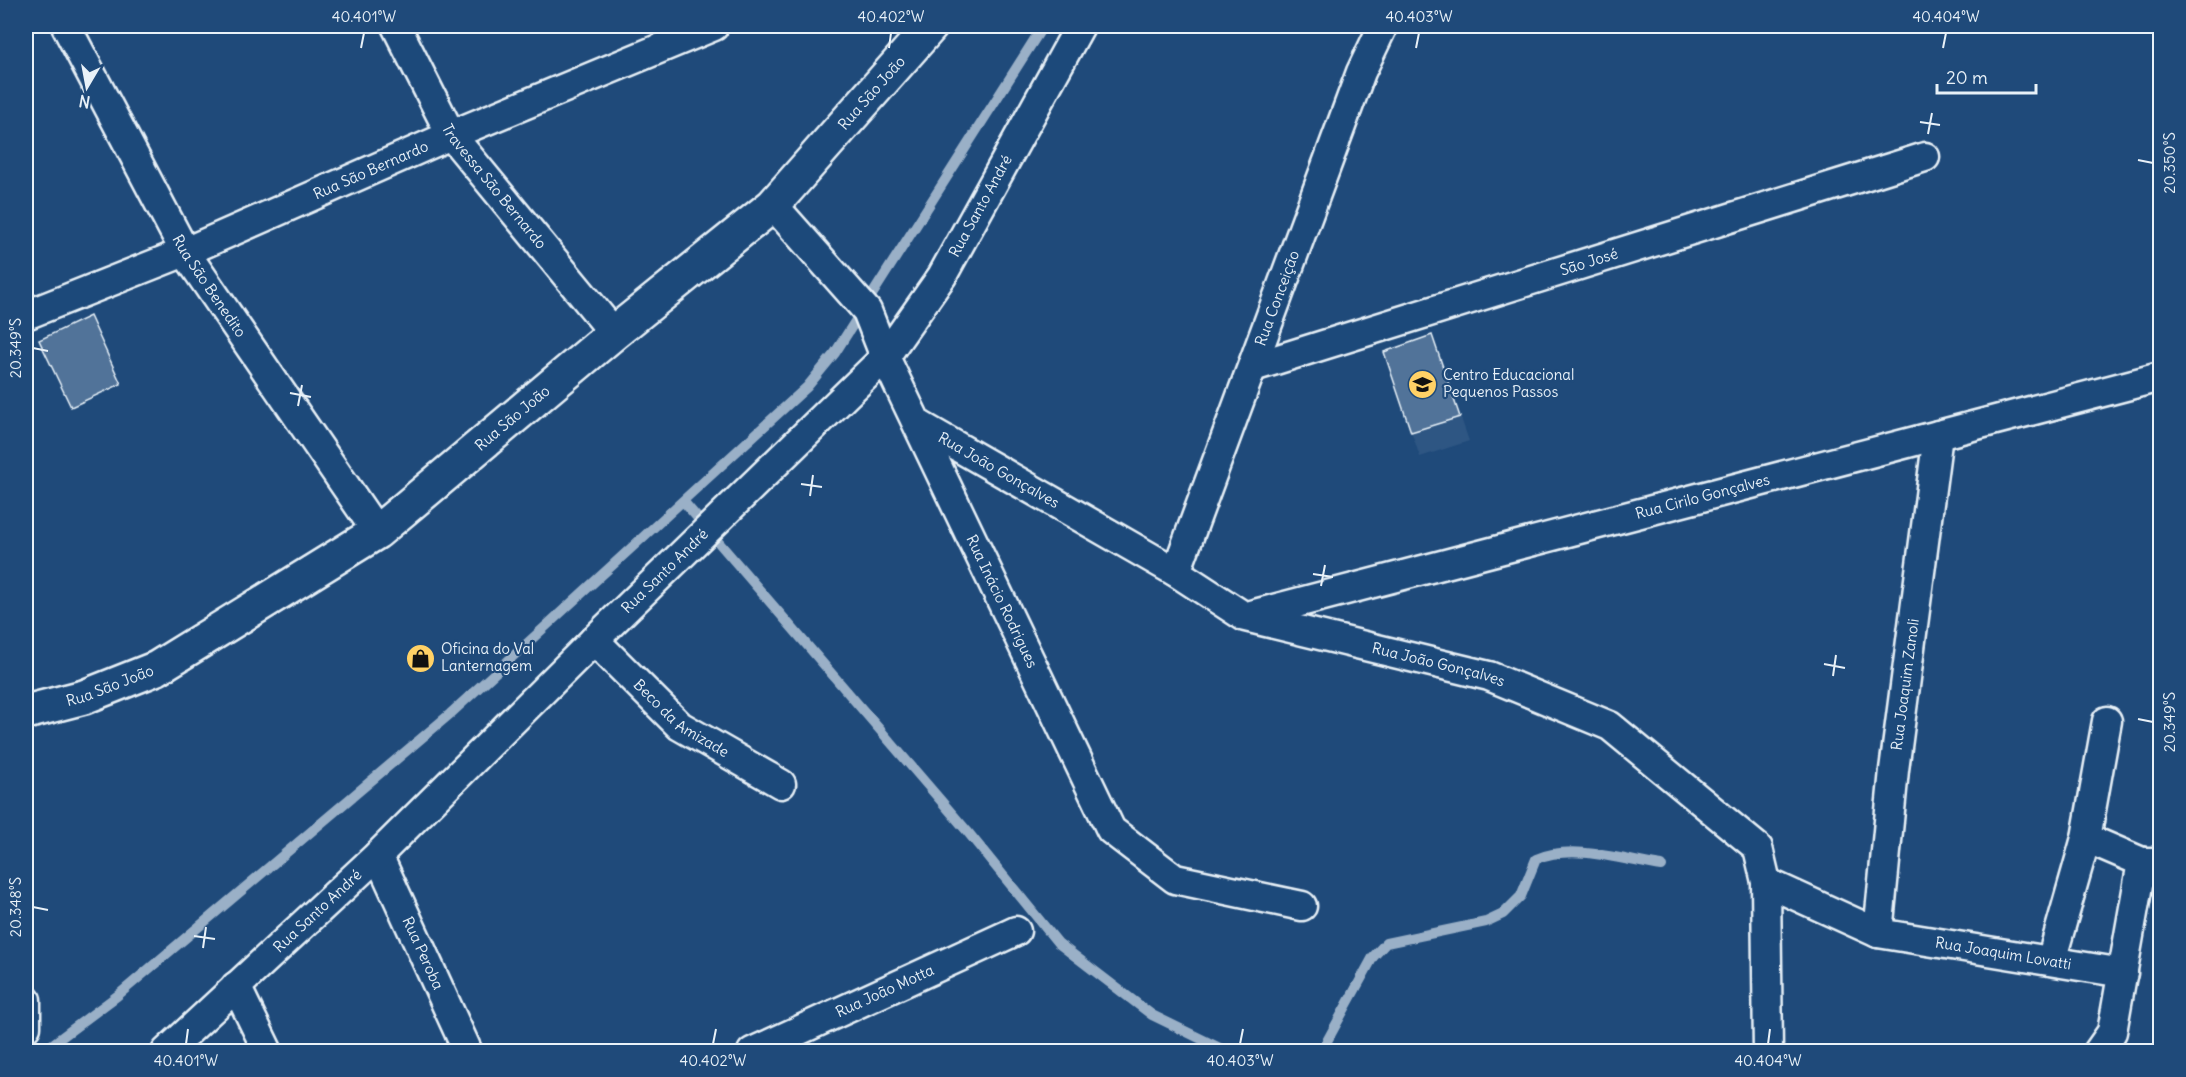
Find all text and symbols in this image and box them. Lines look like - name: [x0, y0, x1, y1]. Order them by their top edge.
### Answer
- text: 40.401°W: [332, 7, 397, 26]
- text: 40.402°W: [858, 7, 925, 26]
- text: 40.403°W: [1385, 7, 1453, 26]
- text: 40.404°W: [1912, 7, 1980, 26]
- street label: Rua São João: [834, 52, 909, 134]
- north arrow: [57, 57, 117, 117]
- scale bar: [1937, 57, 2036, 95]
- text: 20 m: [1946, 66, 1988, 89]
- text: N: [77, 91, 92, 113]
- street label: Travessa São Bernardo: [438, 121, 551, 253]
- text: 20.350°S: [2160, 132, 2179, 194]
- street label: Rua São Bernardo: [310, 136, 431, 203]
- street label: Rua Santo André: [944, 151, 1016, 260]
- street label: Rua São Benedito: [169, 231, 251, 341]
- street label: São José: [1557, 244, 1620, 280]
- street label: Rua Conceição: [1251, 248, 1303, 348]
- text: 20.349°S: [6, 318, 25, 378]
- place label: Centro Educacional Pequenos Passos: [1443, 365, 1574, 401]
- school or university icon: Centro Educacional Pequenos Passos: [1406, 368, 1438, 400]
- street label: Rua São João: [471, 381, 554, 455]
- street label: Rua João Gonçalves: [935, 428, 1063, 512]
- street label: Rua Cirilo Gonçalves: [1633, 470, 1772, 523]
- street label: Rua Santo André: [617, 524, 712, 617]
- street label: Rua Inácio Rodrigues: [962, 532, 1042, 671]
- street label: Rua Joaquim Zanoli: [1887, 617, 1923, 751]
- street label: Rua João Gonçalves: [1370, 638, 1508, 691]
- place label: Oficina do Val Lanternagem: [441, 639, 534, 675]
- shop icon: Oficina do Val Lanternagem: [404, 642, 436, 674]
- street label: Rua São João: [64, 660, 156, 710]
- street label: Beco da Amizade: [630, 675, 733, 761]
- text: 20.349°S: [2160, 692, 2179, 752]
- street label: Rua Santo André: [269, 865, 365, 956]
- text: 20.348°S: [6, 877, 25, 937]
- street label: Rua Peroba: [398, 914, 448, 993]
- street label: Rua Joaquim Lovatti: [1934, 932, 2073, 973]
- street label: Rua João Motta: [832, 960, 937, 1021]
- text: 40.401°W: [154, 1051, 219, 1070]
- text: 40.402°W: [680, 1051, 747, 1070]
- text: 40.403°W: [1206, 1051, 1274, 1070]
- text: 40.404°W: [1734, 1051, 1802, 1070]

